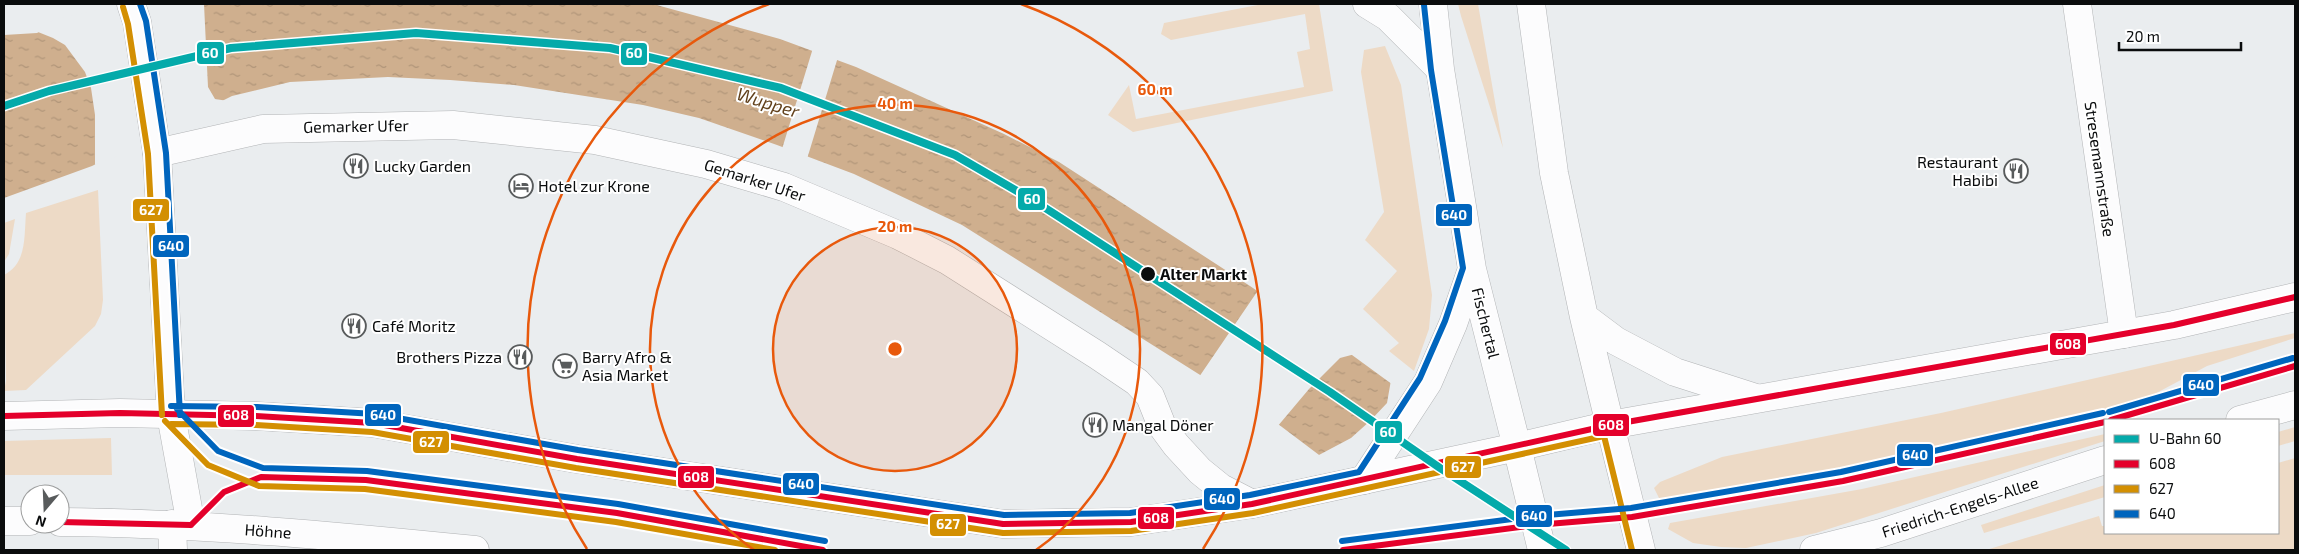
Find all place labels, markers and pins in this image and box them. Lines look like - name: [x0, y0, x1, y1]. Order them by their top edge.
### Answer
- place label: Restaurant Habibi: [1917, 152, 1998, 189]
- restaurant icon: Lucky Garden: [343, 153, 369, 179]
- place label: Lucky Garden: [374, 156, 471, 175]
- restaurant icon: Restaurant Habibi: [2003, 158, 2029, 184]
- hotel icon: Hotel zur Krone: [508, 173, 534, 199]
- place label: Hotel zur Krone: [538, 176, 650, 195]
- place label: Alter Markt: [1160, 264, 1248, 283]
- marker: Alter Markt: [1139, 265, 1157, 283]
- restaurant icon: Café Moritz: [341, 313, 367, 339]
- place label: Café Moritz: [372, 316, 456, 335]
- centre of rings: [886, 340, 904, 358]
- restaurant icon: Brothers Pizza: [507, 344, 533, 370]
- place label: Brothers Pizza: [396, 347, 502, 366]
- place label: Barry Afro & Asia Market: [582, 347, 672, 384]
- supermarket icon: Barry Afro & Asia Market: [552, 353, 578, 379]
- restaurant icon: Mangal Döner: [1082, 412, 1108, 438]
- place label: Mangal Döner: [1112, 415, 1214, 434]

